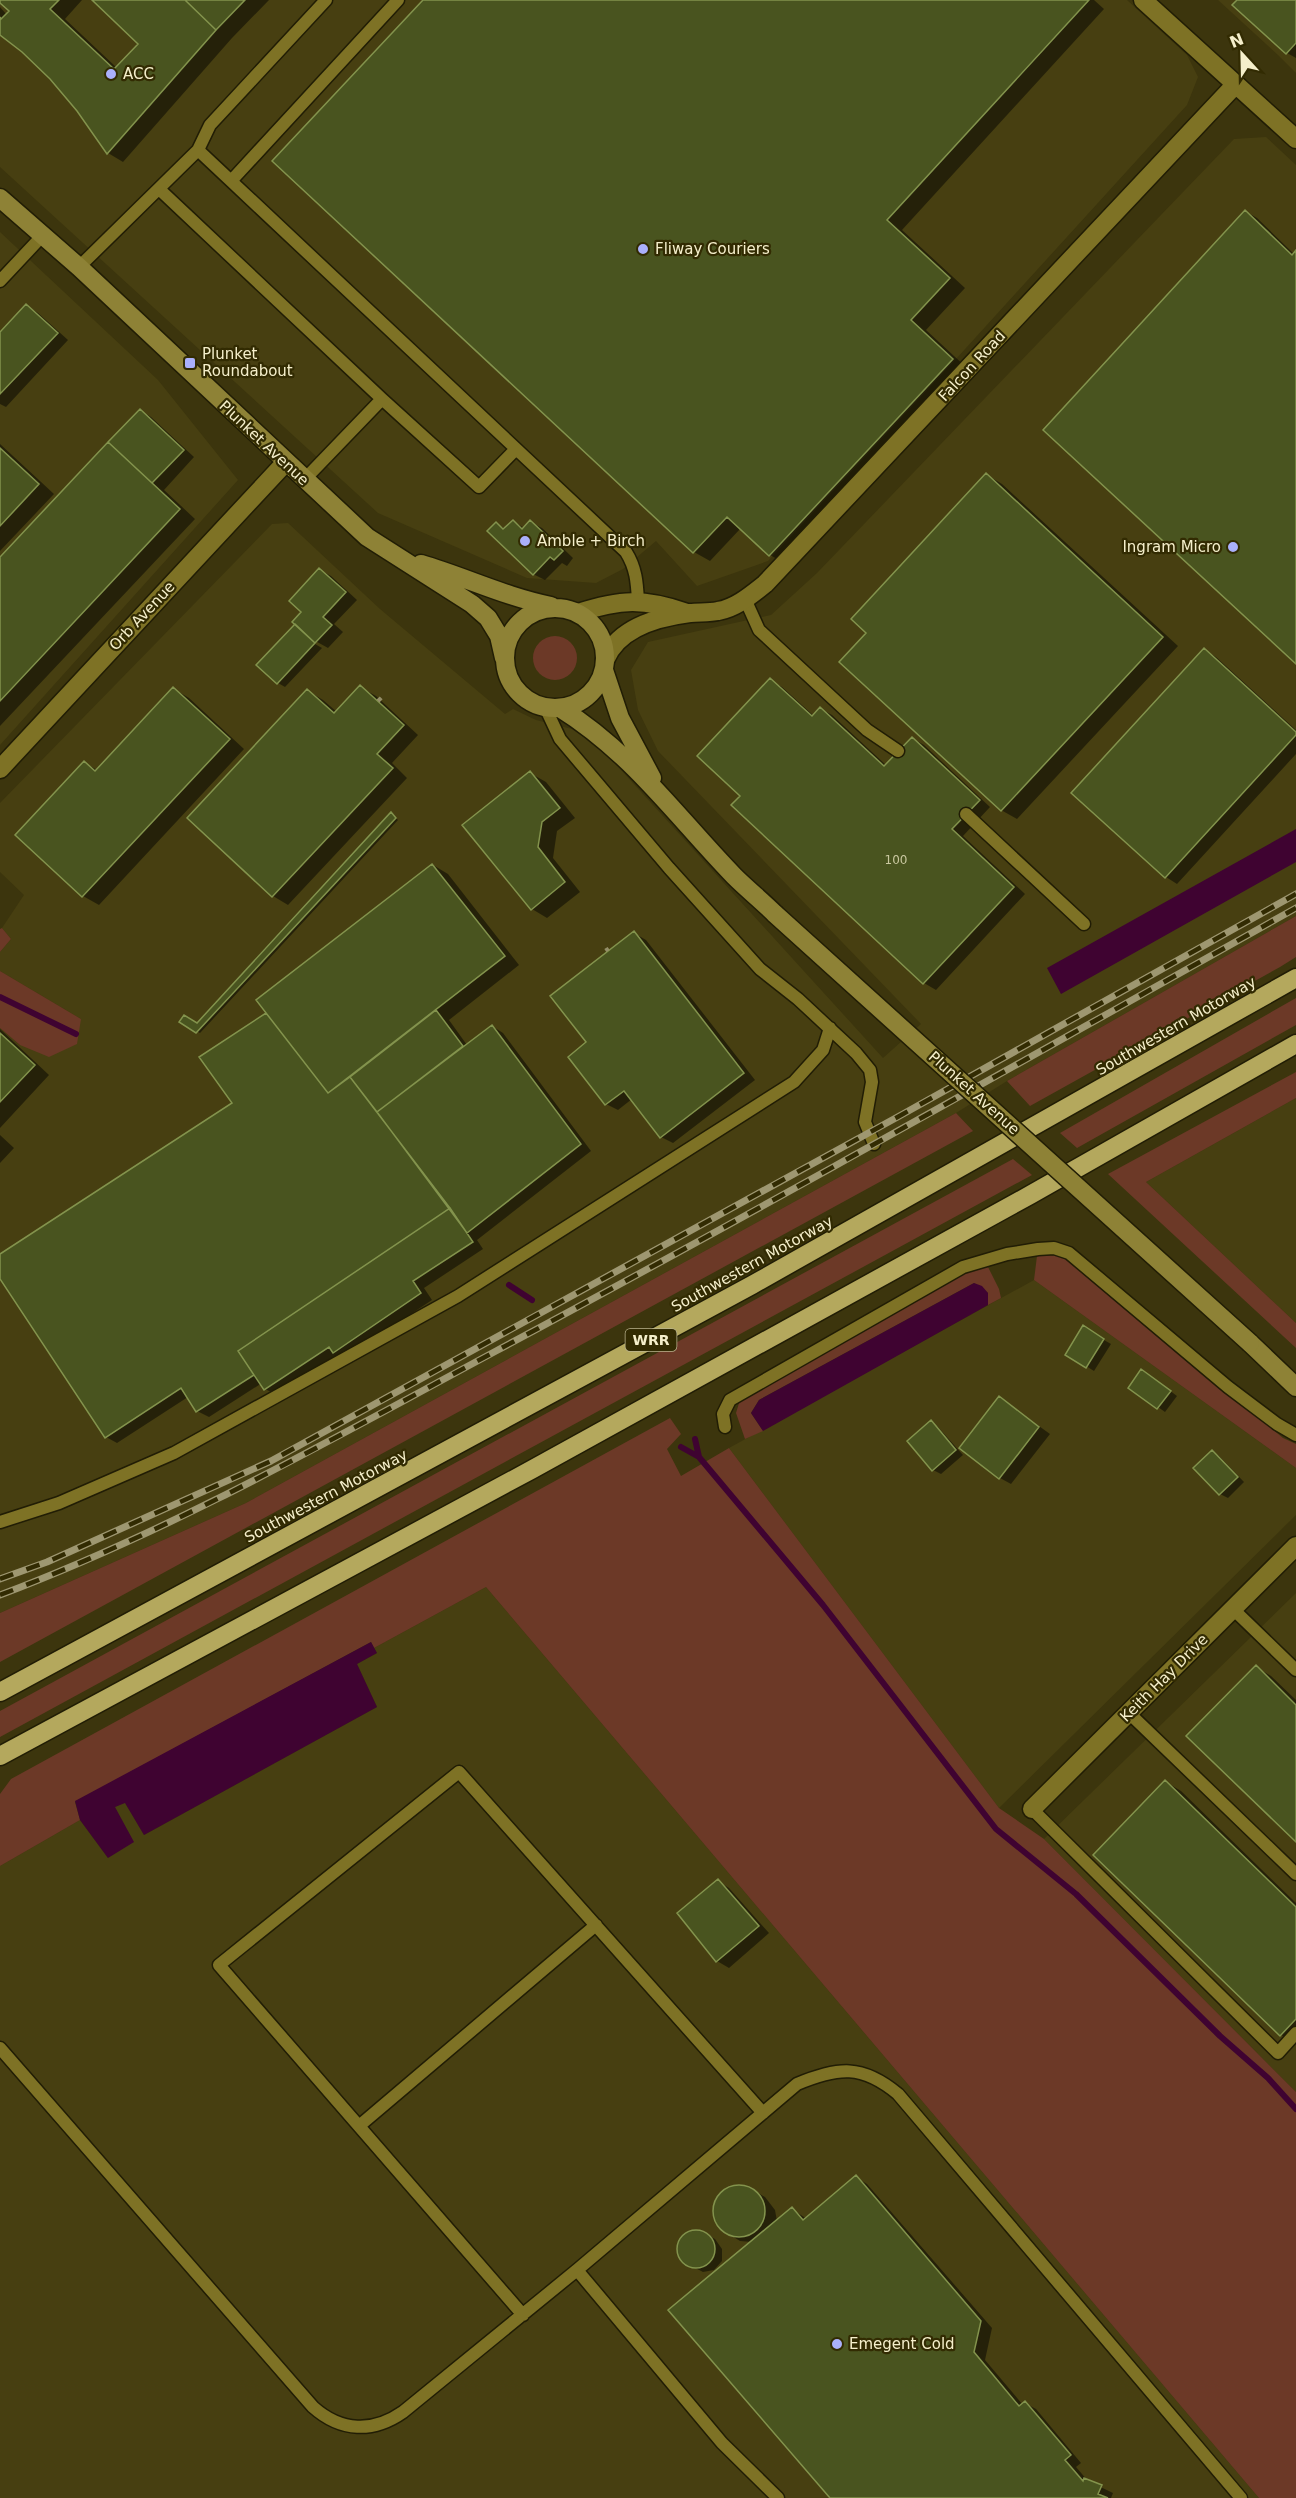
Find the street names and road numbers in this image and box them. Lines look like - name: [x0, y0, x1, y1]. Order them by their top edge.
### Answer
- street label: Falcon Road: [935, 327, 1009, 405]
- street label: Plunket Avenue: [215, 397, 313, 489]
- street label: Orb Avenue: [105, 578, 179, 654]
- street label: Southwestern Motorway: [1093, 973, 1259, 1079]
- street label: Plunket Avenue: [925, 1048, 1023, 1138]
- street label: Southwestern Motorway: [668, 1212, 836, 1316]
- road number: WRR: [626, 1329, 676, 1351]
- street label: Southwestern Motorway: [241, 1445, 411, 1547]
- street label: Keith Hay Drive: [1116, 1630, 1212, 1726]

